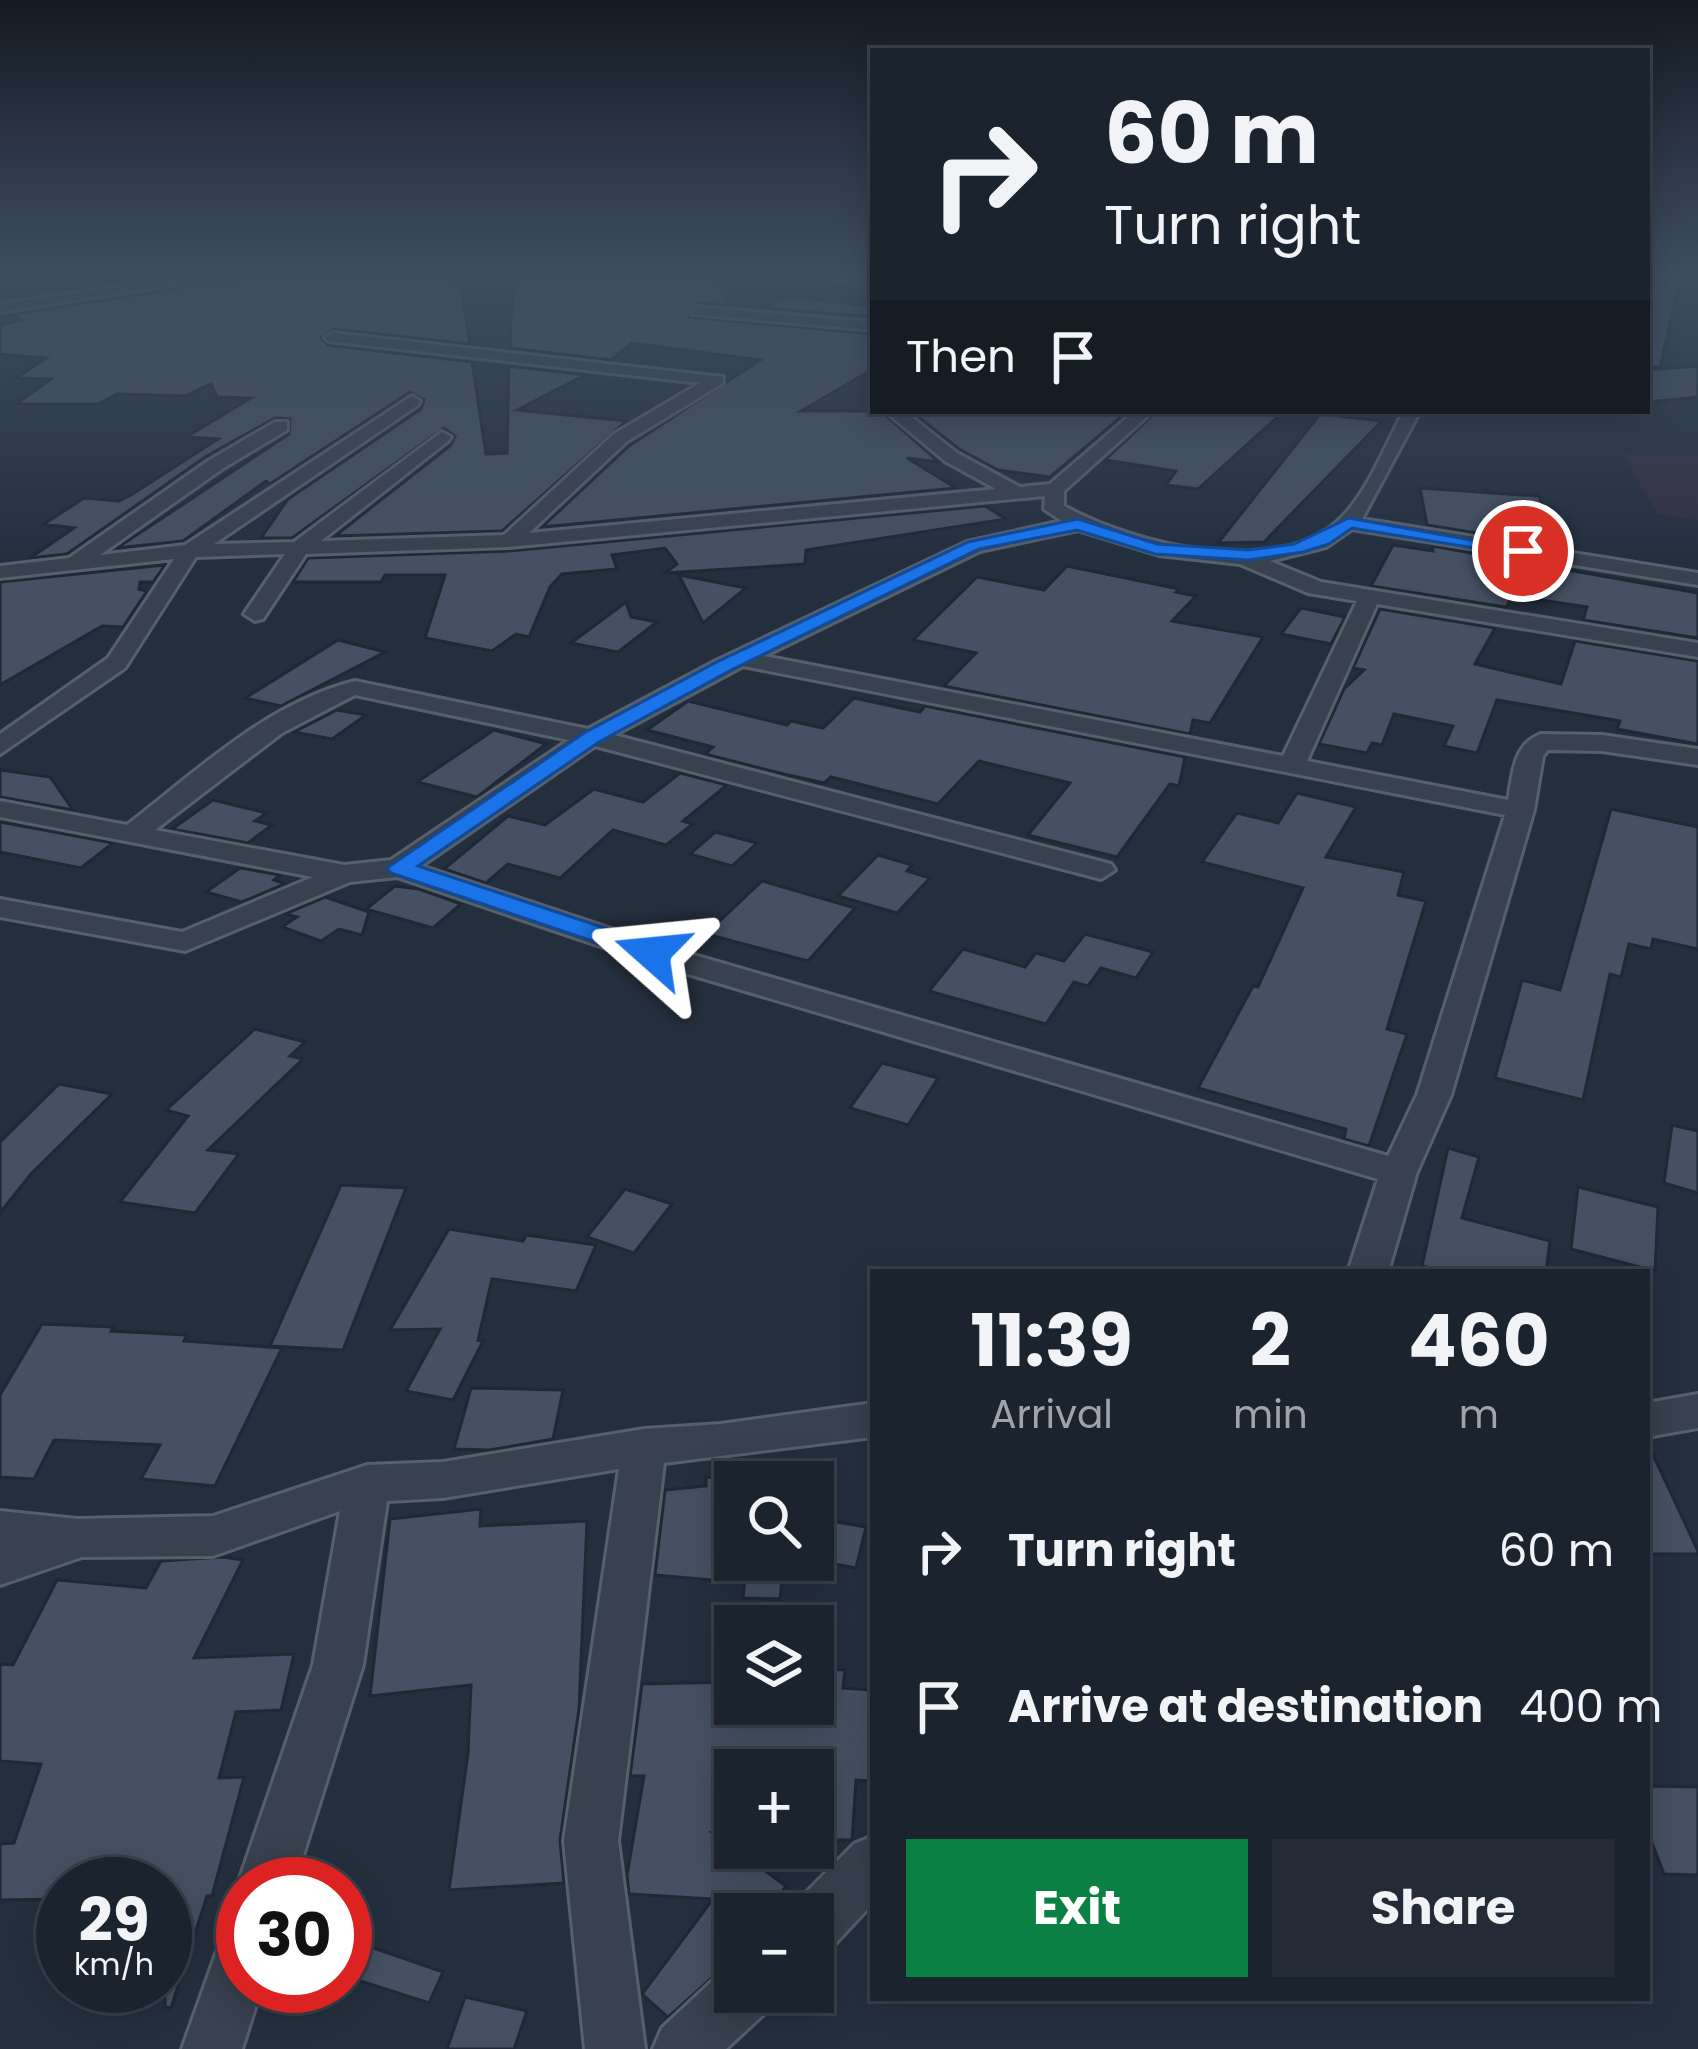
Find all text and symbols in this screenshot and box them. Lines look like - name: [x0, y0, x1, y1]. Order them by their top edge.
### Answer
- text: 60 m: [1104, 75, 1319, 192]
- icon: right: [906, 96, 1062, 252]
- text: Turn right: [1104, 187, 1361, 263]
- icon: arrive: [1040, 324, 1106, 390]
- text: Then: [906, 325, 1016, 388]
- pin: [1472, 500, 1574, 602]
- icon: arrive: [1490, 518, 1556, 584]
- position arrow: [589, 890, 715, 1016]
- text: 11:39: [970, 1290, 1133, 1391]
- text: 2: [1250, 1290, 1291, 1391]
- text: 460: [1408, 1290, 1550, 1391]
- text: Arrival: [990, 1387, 1113, 1442]
- text: min: [1233, 1387, 1308, 1442]
- text: m: [1459, 1387, 1499, 1442]
- map controls: [714, 1461, 834, 2013]
- button: search: [714, 1461, 834, 1581]
- icon: right: [906, 1518, 972, 1584]
- text: Turn right: [1008, 1519, 1236, 1582]
- text: 60 m: [1499, 1519, 1614, 1582]
- button: layers: [714, 1605, 834, 1725]
- icon: arrive: [906, 1674, 972, 1740]
- text: Arrive at destination: [1008, 1675, 1483, 1738]
- text: 400 m: [1519, 1675, 1662, 1738]
- button: +: [714, 1749, 834, 1869]
- button: Exit: [906, 1839, 1248, 1977]
- button: Share: [1272, 1839, 1614, 1977]
- speed limit sign: 30: [216, 1857, 372, 2013]
- text: 29: [78, 1878, 150, 1962]
- button: −: [714, 1893, 834, 2013]
- text: km/h: [74, 1943, 154, 1986]

